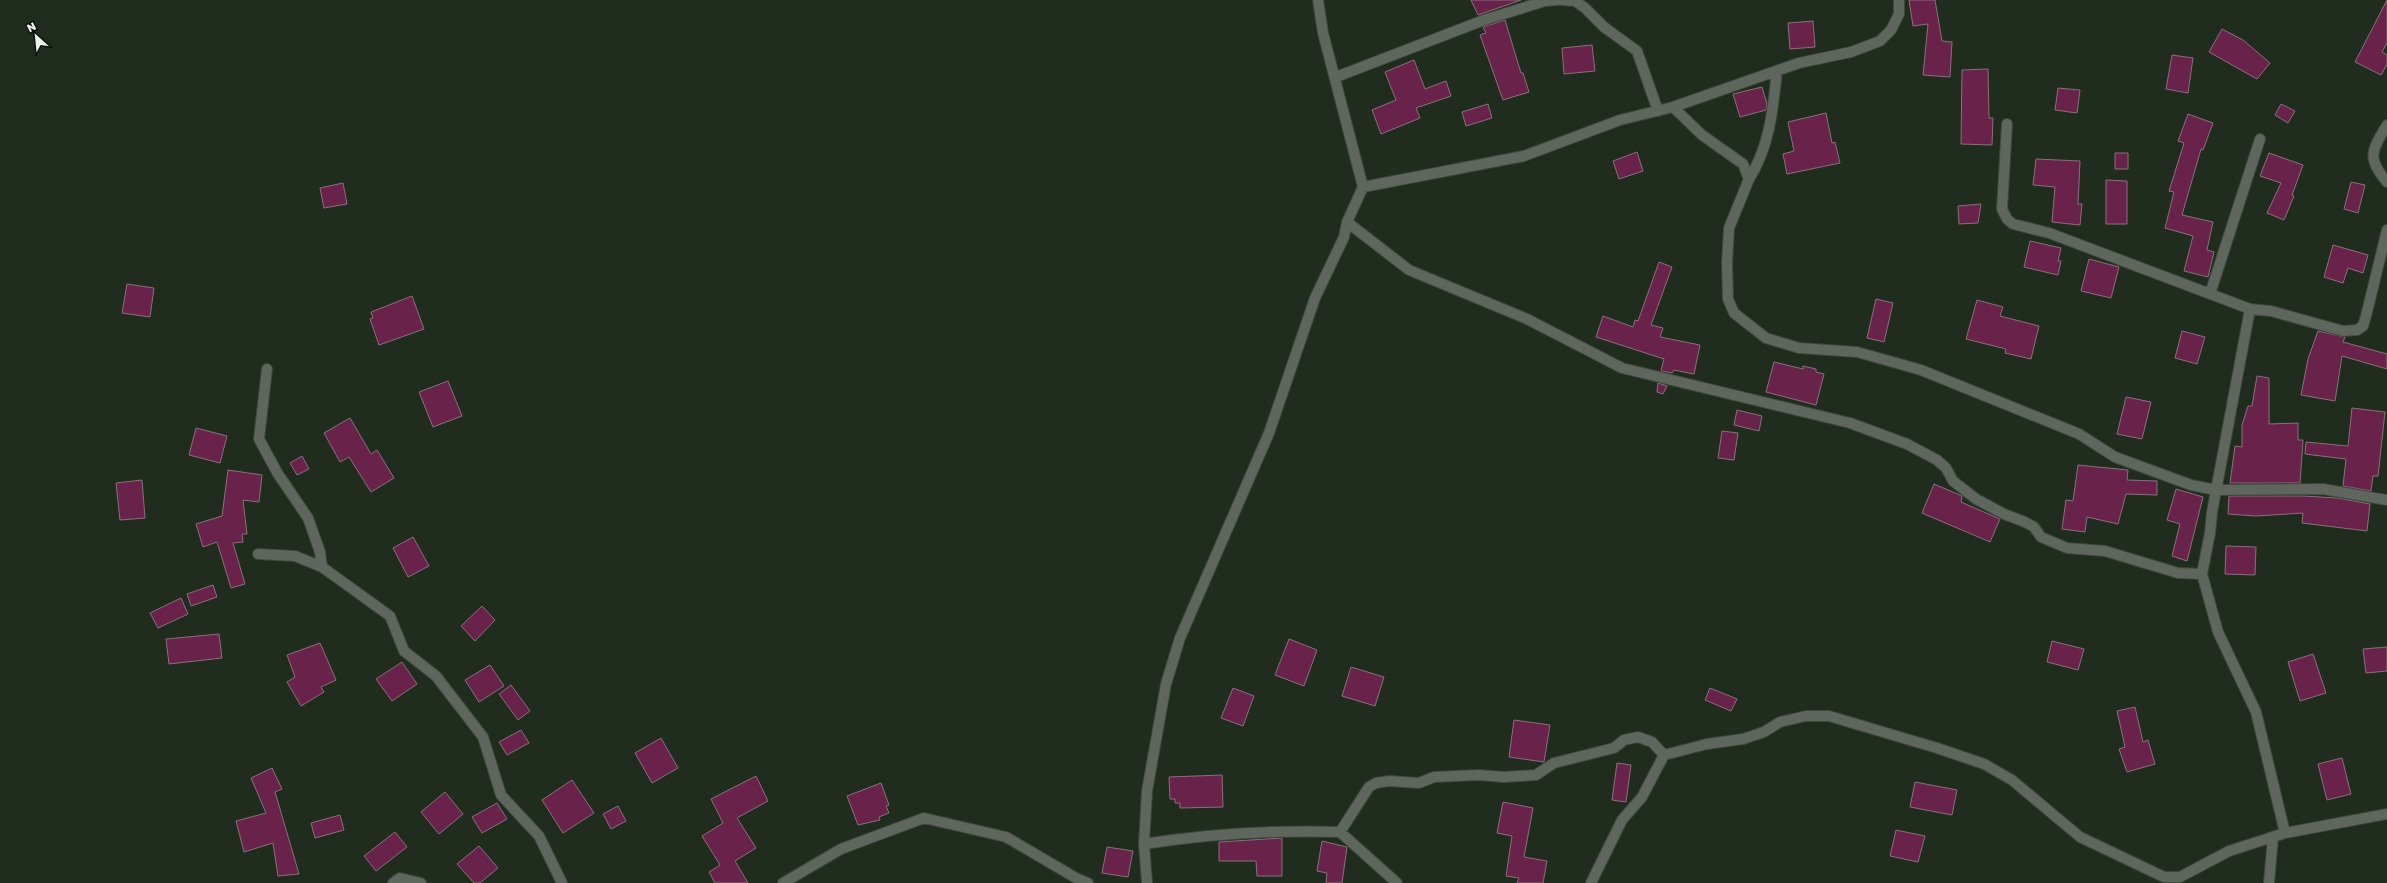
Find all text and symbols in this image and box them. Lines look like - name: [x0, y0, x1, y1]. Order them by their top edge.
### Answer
- north arrow: [16, 16, 56, 56]
- text: N: [25, 19, 38, 34]

